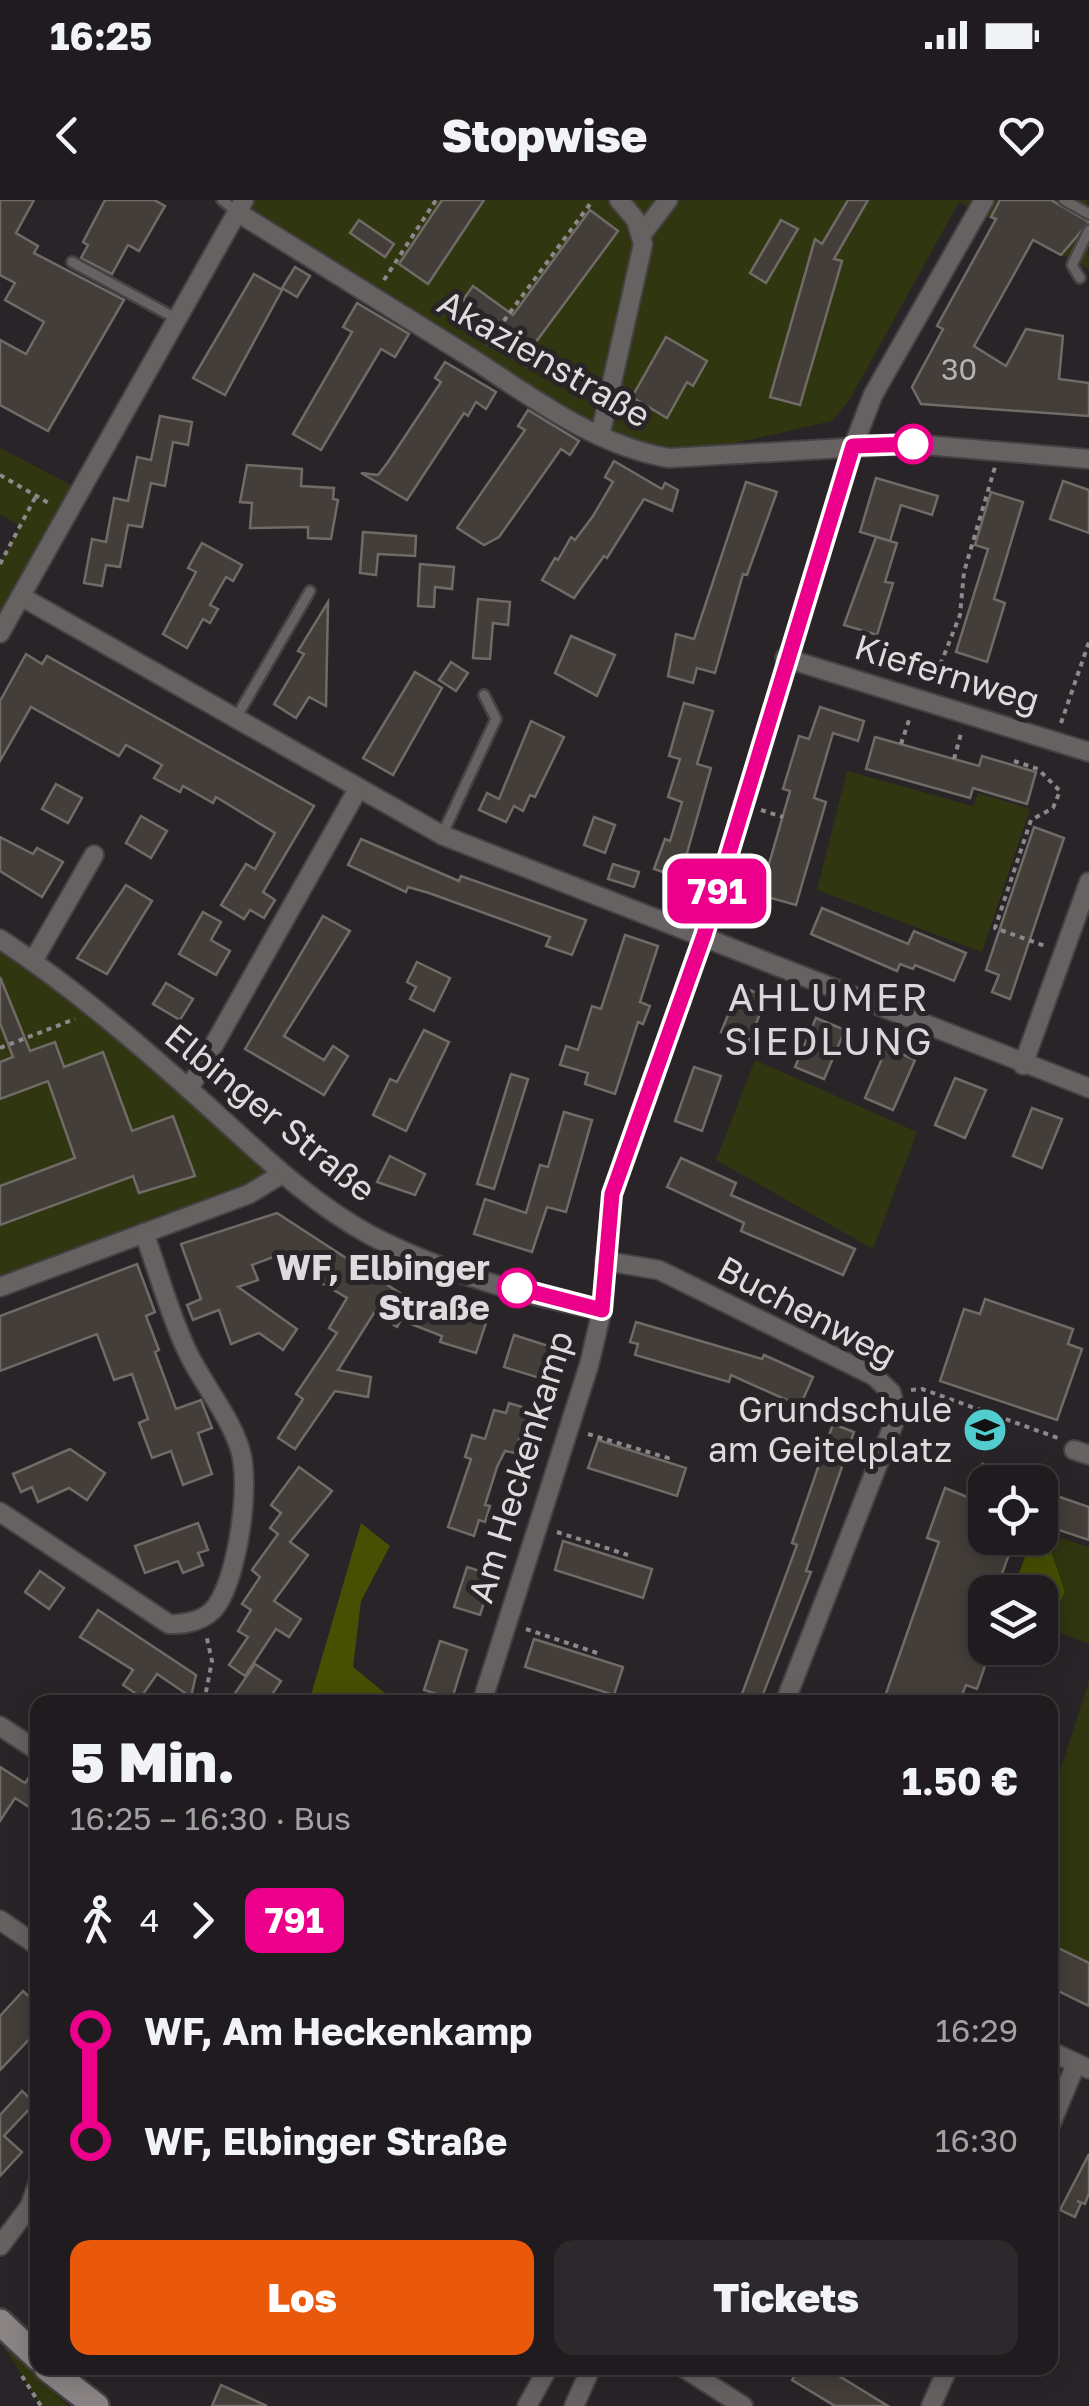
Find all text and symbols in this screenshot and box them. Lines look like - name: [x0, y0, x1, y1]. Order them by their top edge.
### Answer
- text: 16:25: [50, 13, 152, 58]
- icon: back: [40, 108, 95, 163]
- text: Stopwise: [442, 108, 647, 162]
- icon: heart: [994, 108, 1049, 163]
- street label: Akazienstraße: [431, 280, 658, 436]
- house number: 30: [941, 351, 977, 387]
- unlabelled marker: [894, 425, 932, 463]
- street label: Kiefernweg: [850, 625, 1045, 721]
- line badge: 791: [660, 858, 774, 924]
- text: 791: [687, 870, 747, 912]
- district label: AHLUMER SIEDLUNG: [724, 974, 934, 1063]
- street label: Elbinger Straße: [157, 1015, 384, 1210]
- place label: WF, Elbinger Straße: [276, 1246, 490, 1328]
- street label: Buchenweg: [711, 1246, 904, 1376]
- marker: WF, Elbinger Straße: [498, 1269, 536, 1307]
- street label: Am Heckenkamp: [459, 1326, 581, 1608]
- place label: Grundschule am Geitelplatz: [708, 1388, 952, 1470]
- school or university icon: Grundschule am Geitelplatz: [962, 1407, 1008, 1453]
- map controls: [968, 1465, 1058, 1665]
- button: locate: [968, 1465, 1058, 1555]
- button: layers: [968, 1575, 1058, 1665]
- text: 5 Min.: [70, 1728, 235, 1794]
- text: 1.50 €: [902, 1758, 1018, 1803]
- text: 16:25 – 16:30 · Bus: [70, 1799, 351, 1837]
- icon: walk: [70, 1893, 125, 1948]
- icon: forward: [175, 1893, 230, 1948]
- text: 791: [265, 1899, 324, 1941]
- text: 4: [140, 1901, 160, 1939]
- text: WF, Am Heckenkamp: [144, 2008, 532, 2053]
- text: 16:29: [936, 2011, 1018, 2049]
- text: WF, Elbinger Straße: [144, 2118, 507, 2163]
- text: 16:30: [935, 2121, 1018, 2159]
- button: Los: [70, 2240, 534, 2355]
- button: Tickets: [554, 2240, 1018, 2355]

